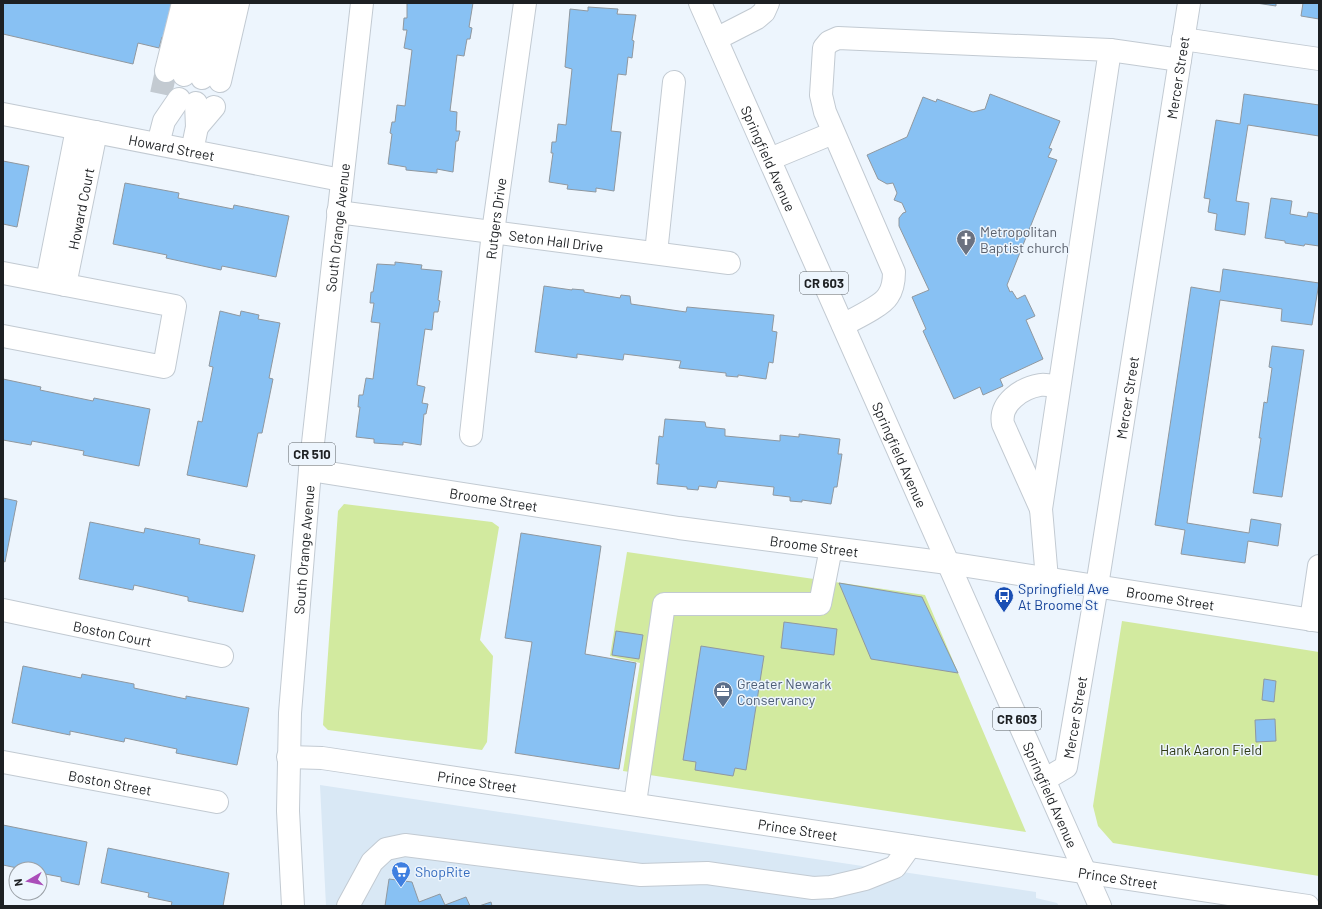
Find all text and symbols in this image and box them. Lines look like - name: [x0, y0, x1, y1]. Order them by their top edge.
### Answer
- street label: Mercer Street: [1162, 35, 1192, 120]
- street label: Springfield Avenue: [738, 103, 800, 214]
- street label: Howard Street: [127, 130, 216, 164]
- street label: South Orange Avenue: [321, 162, 353, 293]
- street label: Howard Court: [64, 166, 97, 251]
- street label: Rutgers Drive: [482, 177, 509, 260]
- place label: Metropolitan Baptist church: [980, 223, 1069, 256]
- street label: Seton Hall Drive: [508, 226, 604, 255]
- church icon: Metropolitan Baptist church: [955, 228, 977, 256]
- road number: CR 603: [800, 272, 848, 294]
- street label: Mercer Street: [1112, 355, 1142, 440]
- street label: Springfield Avenue: [869, 399, 931, 510]
- road number: CR 510: [289, 443, 335, 465]
- street label: South Orange Avenue: [290, 484, 317, 615]
- street label: Broome Street: [448, 484, 539, 514]
- street label: Broome Street: [769, 531, 860, 560]
- place label: Springfield Ave At Broome St: [1018, 580, 1109, 613]
- street label: Broome Street: [1125, 583, 1216, 613]
- bus stop icon: Springfield Ave At Broome St: [993, 585, 1015, 613]
- street label: Boston Court: [72, 616, 154, 650]
- place label: Greater Newark Conservancy: [737, 675, 831, 708]
- street label: Mercer Street: [1059, 675, 1090, 760]
- office icon: Greater Newark Conservancy: [712, 680, 734, 708]
- road number: CR 603: [993, 708, 1041, 730]
- street label: Springfield Avenue: [1020, 739, 1082, 850]
- park label: Hank Aaron Field: [1160, 741, 1262, 758]
- street label: Boston Street: [67, 766, 153, 798]
- street label: Prince Street: [436, 767, 518, 795]
- street label: Prince Street: [757, 815, 839, 843]
- supermarket icon: ShopRite: [390, 860, 412, 888]
- north arrow: [8, 861, 48, 901]
- place label: ShopRite: [415, 863, 470, 880]
- street label: Prince Street: [1077, 863, 1159, 892]
- text: N: [11, 878, 25, 887]

